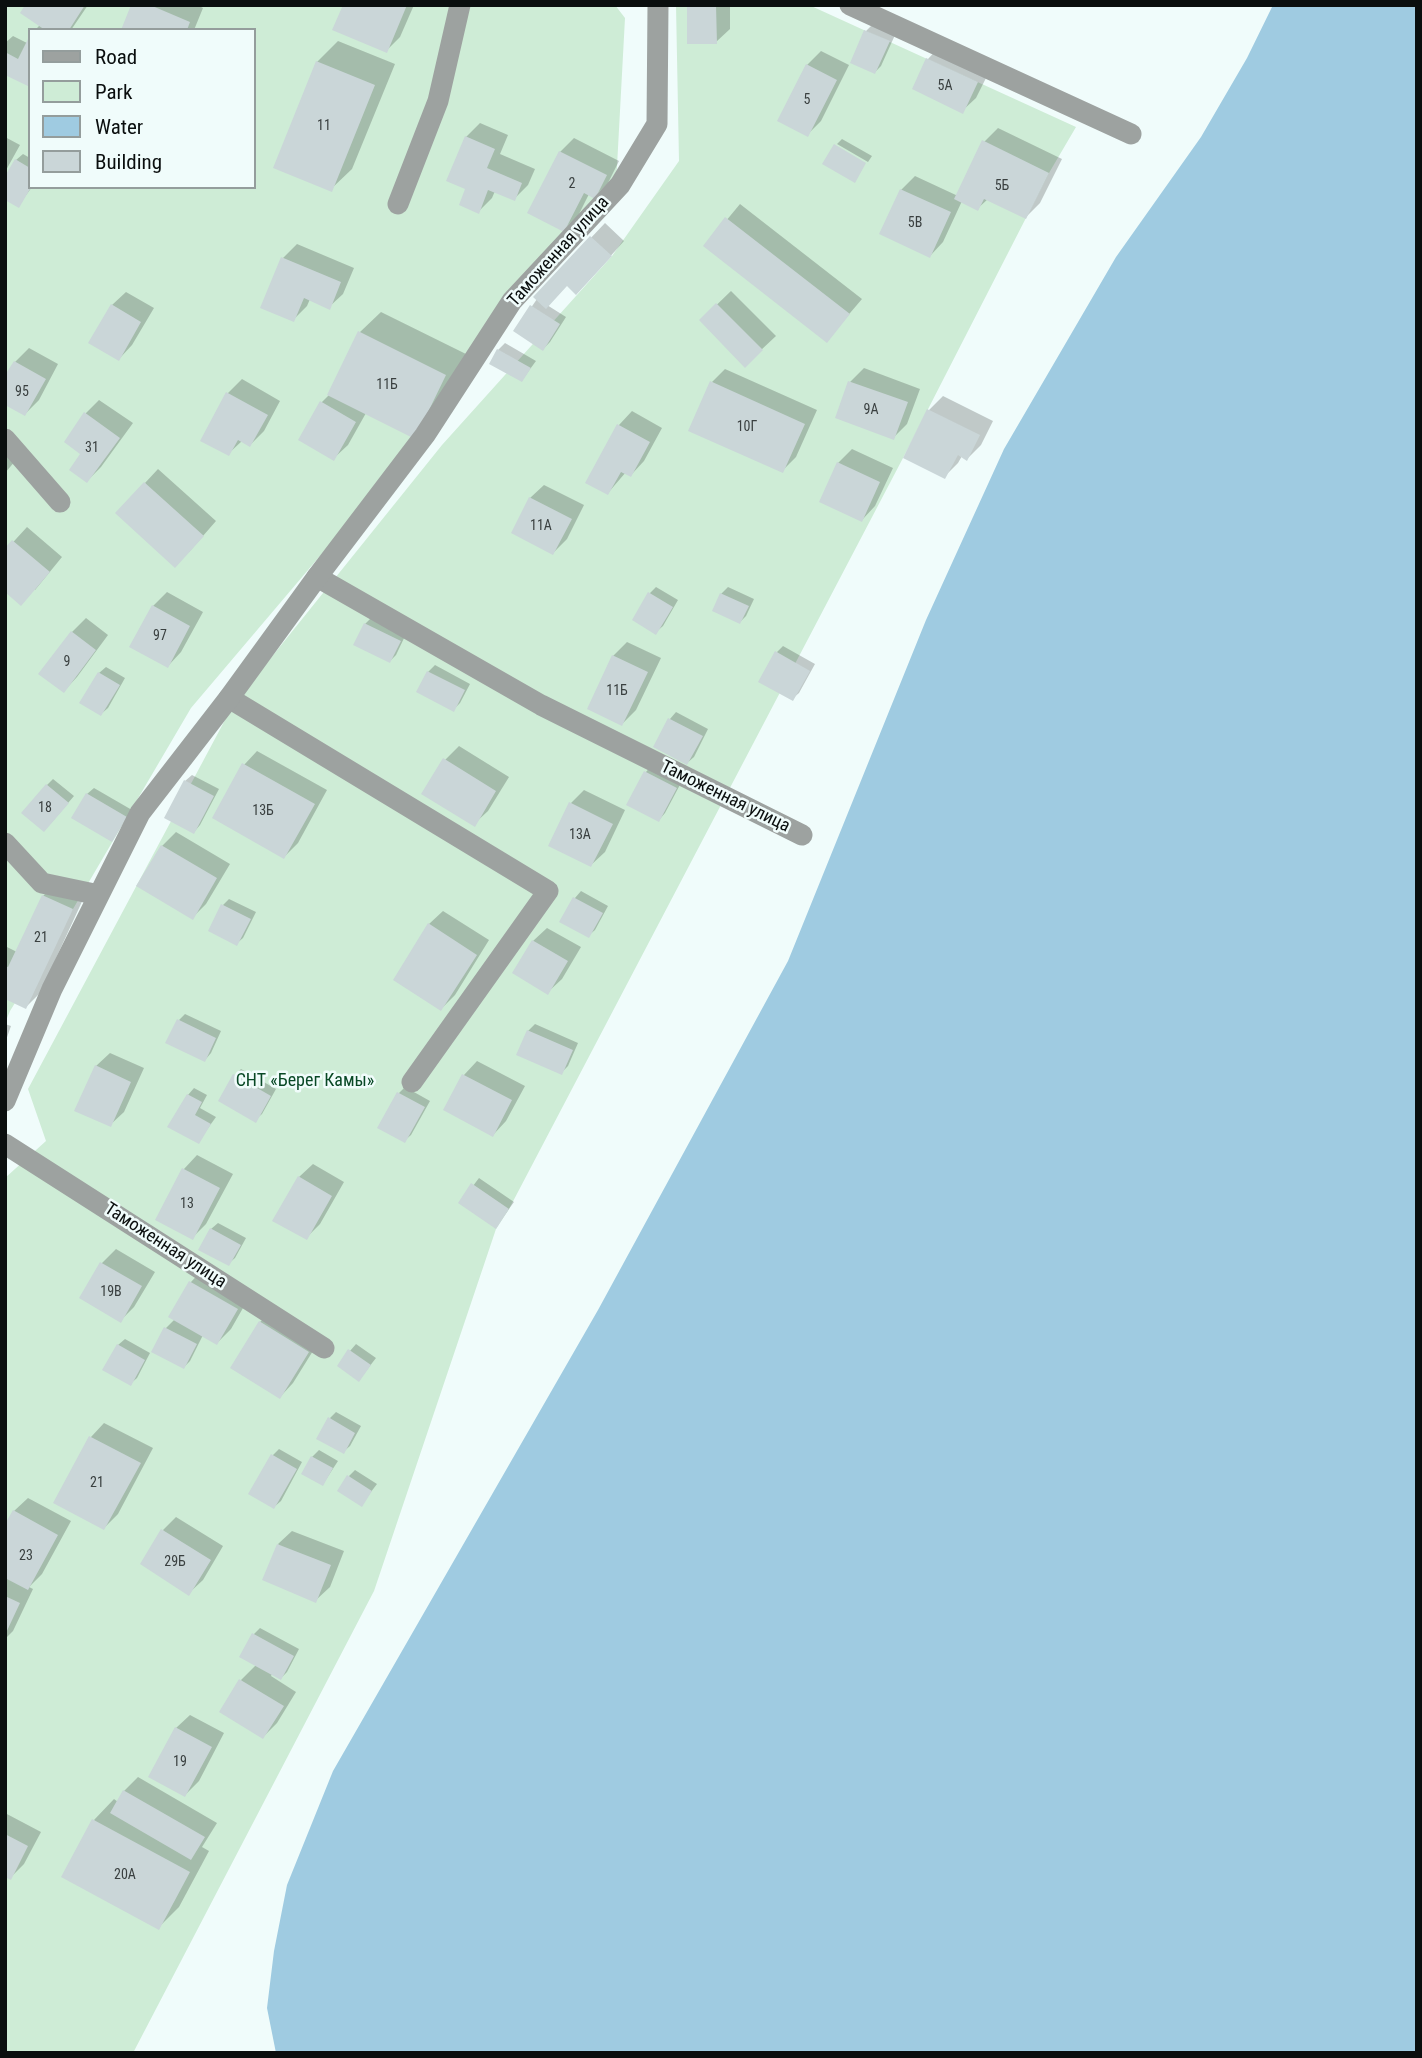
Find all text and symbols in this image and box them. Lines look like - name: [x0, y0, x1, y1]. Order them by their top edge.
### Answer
- legend: [28, 28, 256, 189]
- text: Road: [95, 45, 137, 69]
- house number: 5А: [938, 78, 952, 94]
- text: Park: [95, 80, 132, 104]
- house number: 5: [804, 92, 810, 108]
- text: Water: [95, 115, 143, 139]
- house number: 11: [317, 118, 331, 134]
- text: Building: [95, 150, 162, 174]
- house number: 2: [569, 176, 575, 192]
- house number: 5Б: [995, 178, 1009, 194]
- street label: Таможенная улица: [504, 192, 614, 312]
- house number: 5В: [908, 215, 922, 231]
- house number: 11Б: [376, 377, 398, 393]
- house number: 95: [15, 384, 29, 400]
- house number: 9А: [864, 402, 878, 418]
- house number: 10Г: [737, 419, 757, 435]
- house number: 31: [85, 440, 99, 456]
- house number: 11А: [530, 518, 552, 534]
- house number: 97: [153, 628, 167, 644]
- house number: 9: [64, 654, 70, 670]
- house number: 11Б: [606, 683, 628, 699]
- street label: Таможенная улица: [657, 756, 793, 838]
- house number: 18: [38, 800, 52, 816]
- house number: 13Б: [252, 803, 274, 819]
- house number: 13А: [569, 827, 591, 843]
- house number: 21: [34, 930, 48, 946]
- park label: СНТ «Берег Камы»: [236, 1070, 374, 1092]
- house number: 13: [180, 1196, 194, 1212]
- street label: Таможенная улица: [100, 1199, 230, 1293]
- house number: 19В: [100, 1284, 122, 1300]
- house number: 21: [90, 1475, 104, 1491]
- house number: 23: [19, 1548, 33, 1564]
- house number: 29Б: [164, 1554, 186, 1570]
- house number: 19: [173, 1754, 187, 1770]
- house number: 20А: [114, 1867, 136, 1883]

